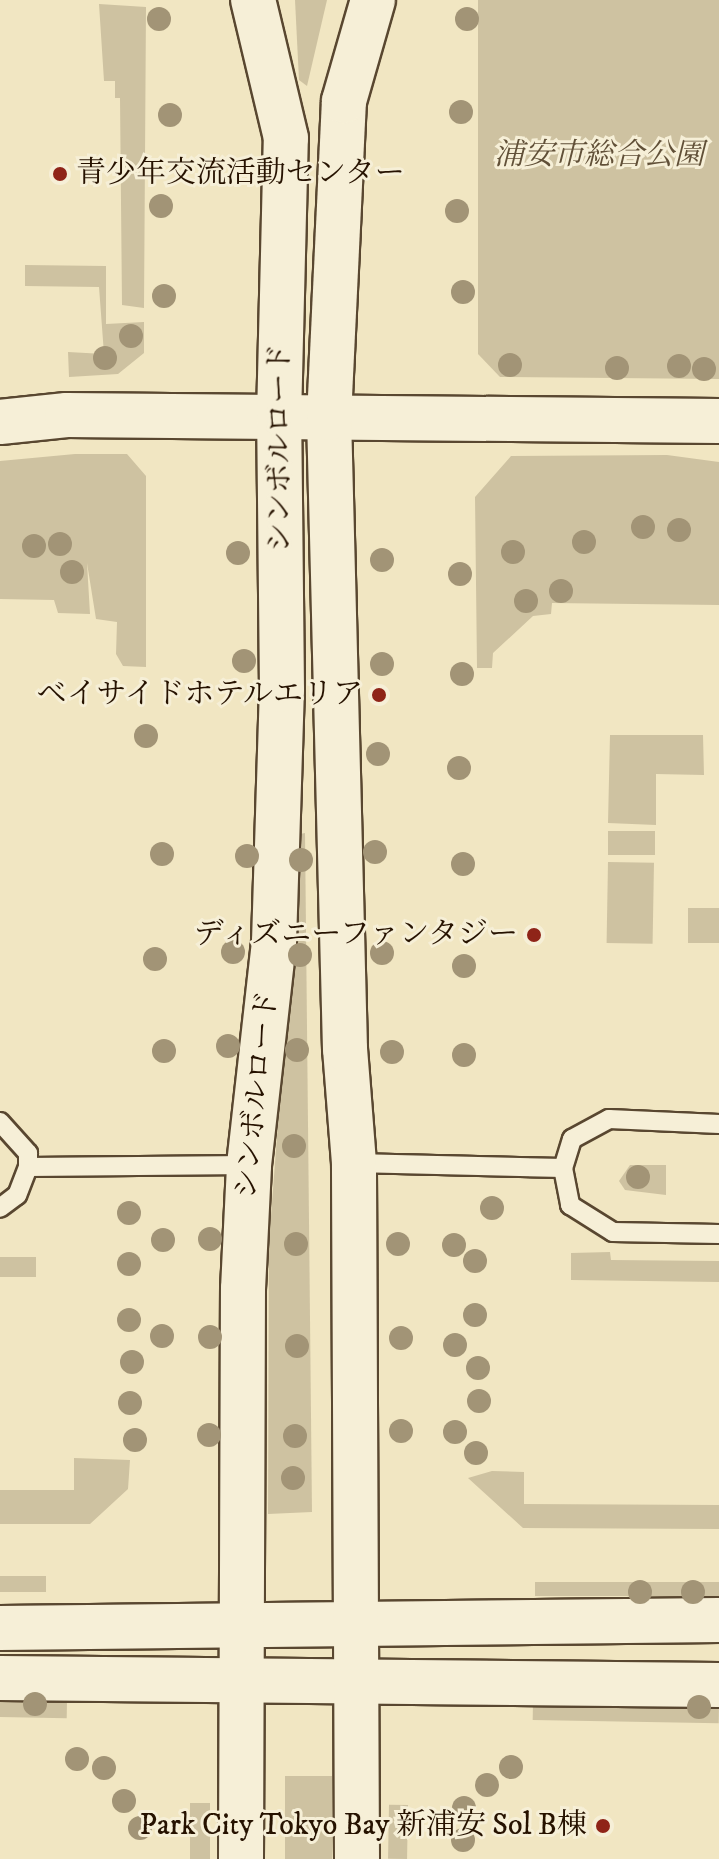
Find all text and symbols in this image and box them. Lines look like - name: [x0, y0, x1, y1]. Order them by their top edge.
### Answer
- park label: 浦安市総合公園: [494, 138, 704, 174]
- place label: 青少年交流活動センター: [76, 156, 406, 192]
- marker: 青少年交流活動センター: [51, 165, 69, 183]
- street label: シンボルロード: [263, 343, 299, 553]
- place label: ベイサイドホテルエリア: [33, 677, 363, 713]
- marker: ベイサイドホテルエリア: [370, 686, 388, 704]
- place label: ディズニーファンタジー: [188, 917, 518, 953]
- marker: ディズニーファンタジー: [525, 926, 543, 944]
- street label: シンボルロード: [229, 989, 287, 1201]
- place label: Park City Tokyo Bay 新浦安 Sol B棟: [140, 1808, 587, 1844]
- marker: Park City Tokyo Bay 新浦安 Sol B棟: [594, 1817, 612, 1835]

